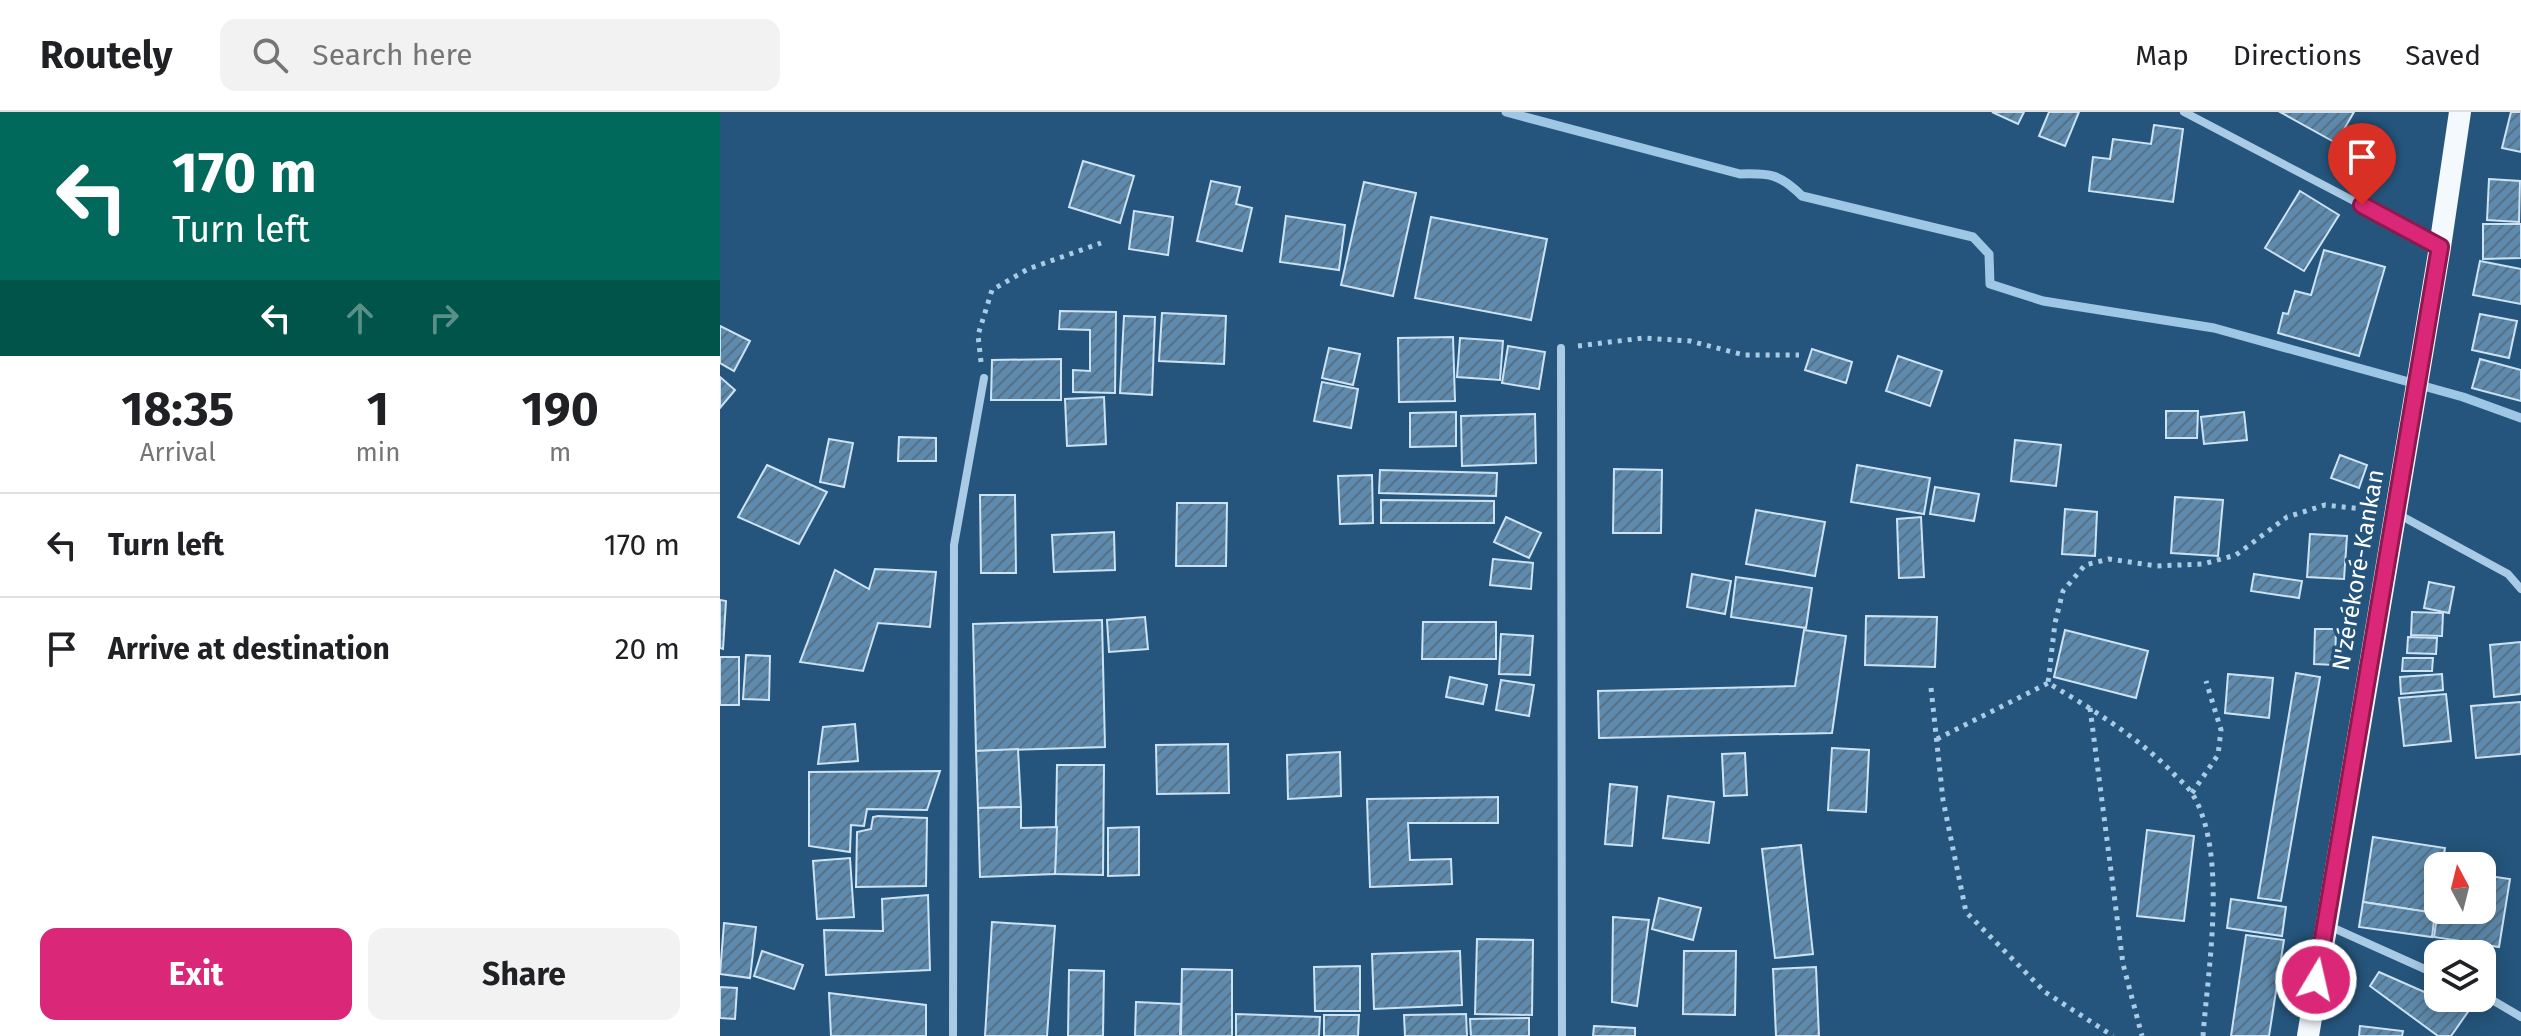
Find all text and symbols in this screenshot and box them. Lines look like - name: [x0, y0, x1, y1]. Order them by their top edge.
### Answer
- search box: [220, 19, 780, 91]
- text: Routely: [40, 32, 172, 78]
- icon: search: [248, 33, 292, 77]
- text: Search here: [312, 37, 473, 73]
- text: Map: [2135, 39, 2189, 72]
- text: Directions: [2233, 39, 2361, 72]
- text: Saved: [2405, 39, 2481, 72]
- pin: [2328, 123, 2396, 205]
- icon: arrive: [2340, 135, 2384, 179]
- text: 170 m: [172, 140, 317, 207]
- icon: left: [40, 144, 144, 248]
- text: Turn left: [172, 208, 310, 252]
- icon: left: [254, 296, 298, 340]
- icon: ahead: [338, 296, 382, 340]
- icon: right: [422, 296, 466, 340]
- text: 18:35: [121, 380, 234, 438]
- text: 1: [367, 380, 389, 438]
- text: 190: [522, 380, 599, 438]
- text: Arrival: [140, 437, 216, 468]
- text: min: [356, 437, 400, 468]
- text: m: [549, 437, 571, 468]
- street label: N'zérékoré-Kankan: [2327, 467, 2389, 673]
- icon: left: [40, 523, 84, 567]
- text: Turn left: [108, 527, 224, 563]
- text: 170 m: [604, 527, 680, 563]
- icon: arrive: [40, 627, 84, 671]
- text: Arrive at destination: [108, 631, 390, 667]
- text: 20 m: [615, 631, 680, 667]
- north arrow: [2424, 852, 2496, 924]
- map controls: [2424, 852, 2496, 1012]
- button: Exit: [40, 928, 352, 1020]
- button: Share: [368, 928, 680, 1020]
- position arrow: [2274, 938, 2358, 1022]
- button: layers: [2424, 940, 2496, 1012]

